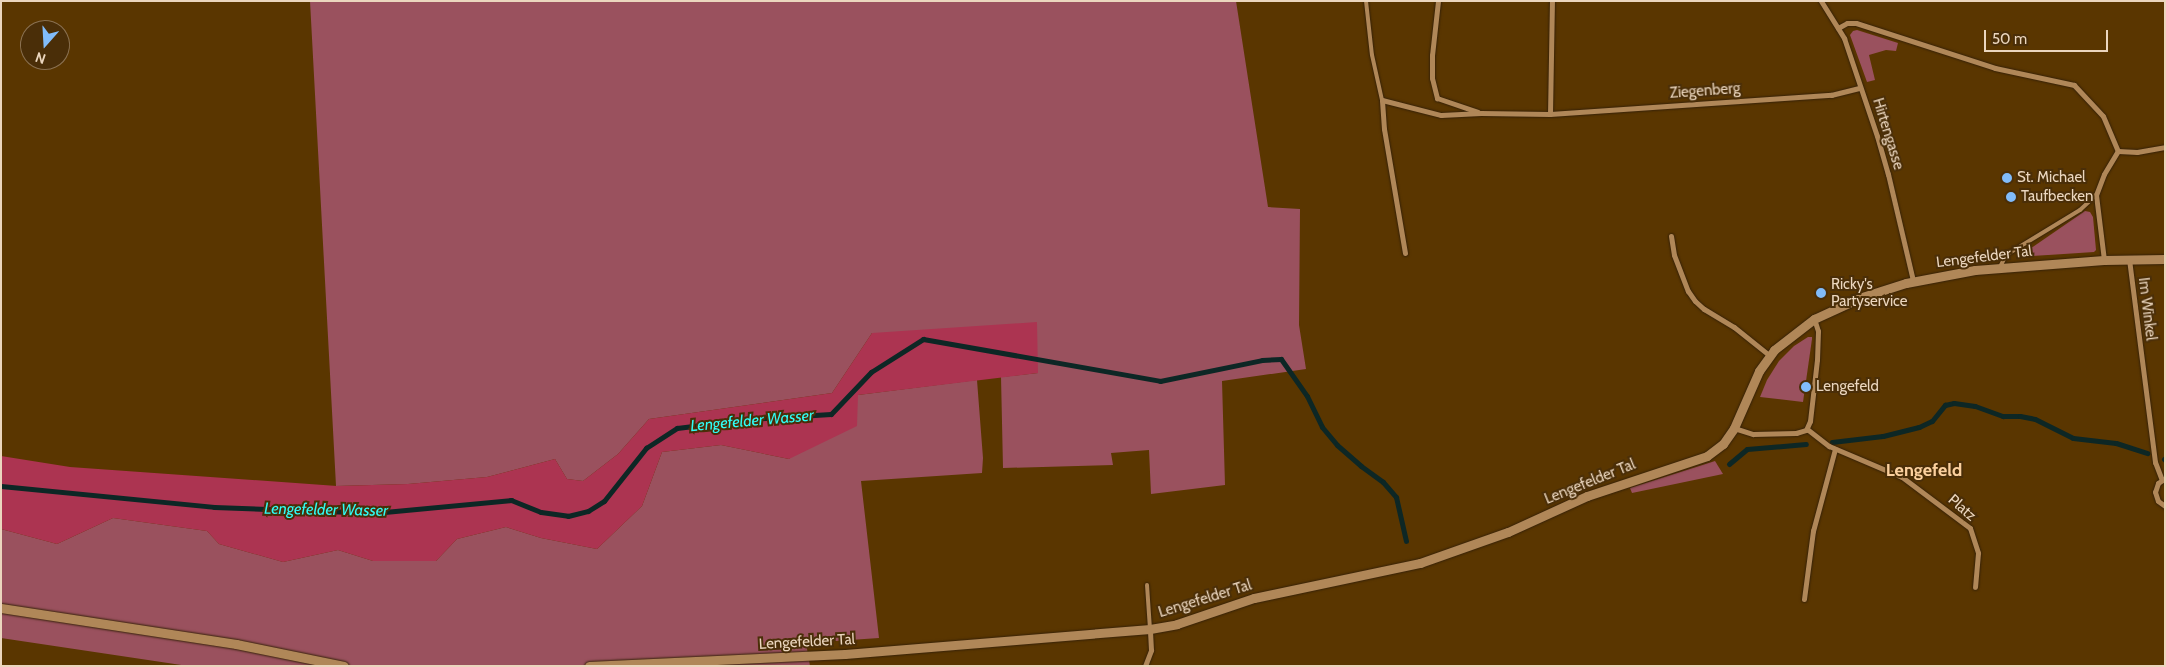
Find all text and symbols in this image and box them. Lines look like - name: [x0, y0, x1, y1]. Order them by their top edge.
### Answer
- north arrow: [20, 20, 70, 70]
- scale bar: [1986, 20, 2110, 52]
- text: 50 m: [1992, 30, 2027, 48]
- text: N: [33, 48, 48, 68]
- street label: Ziegenberg: [1669, 80, 1741, 102]
- street label: Hirtengasse: [1869, 96, 1907, 172]
- place label: St. Michael: [2017, 169, 2086, 187]
- marker: St. Michael: [2001, 172, 2013, 184]
- place label: Taufbecken: [2021, 188, 2093, 206]
- marker: Taufbecken: [2005, 191, 2017, 203]
- street label: Lengefelder Tal: [1935, 242, 2033, 272]
- place label: Ricky's Partyservice: [1831, 275, 1907, 310]
- street label: Im Winkel: [2134, 276, 2160, 342]
- marker: Ricky's Partyservice: [1815, 287, 1827, 299]
- place label: Lengefeld: [1816, 378, 1879, 396]
- marker: Lengefeld: [1800, 381, 1812, 393]
- water label: Lengefelder Wasser: [689, 406, 815, 436]
- street label: Lengefelder Tal: [1542, 456, 1638, 508]
- district label: Lengefeld: [1886, 459, 1962, 481]
- street label: Platz: [1944, 491, 1980, 525]
- water label: Lengefelder Wasser: [264, 499, 388, 521]
- street label: Lengefelder Tal: [1156, 576, 1254, 622]
- street label: Lengefelder Tal: [758, 630, 856, 654]

